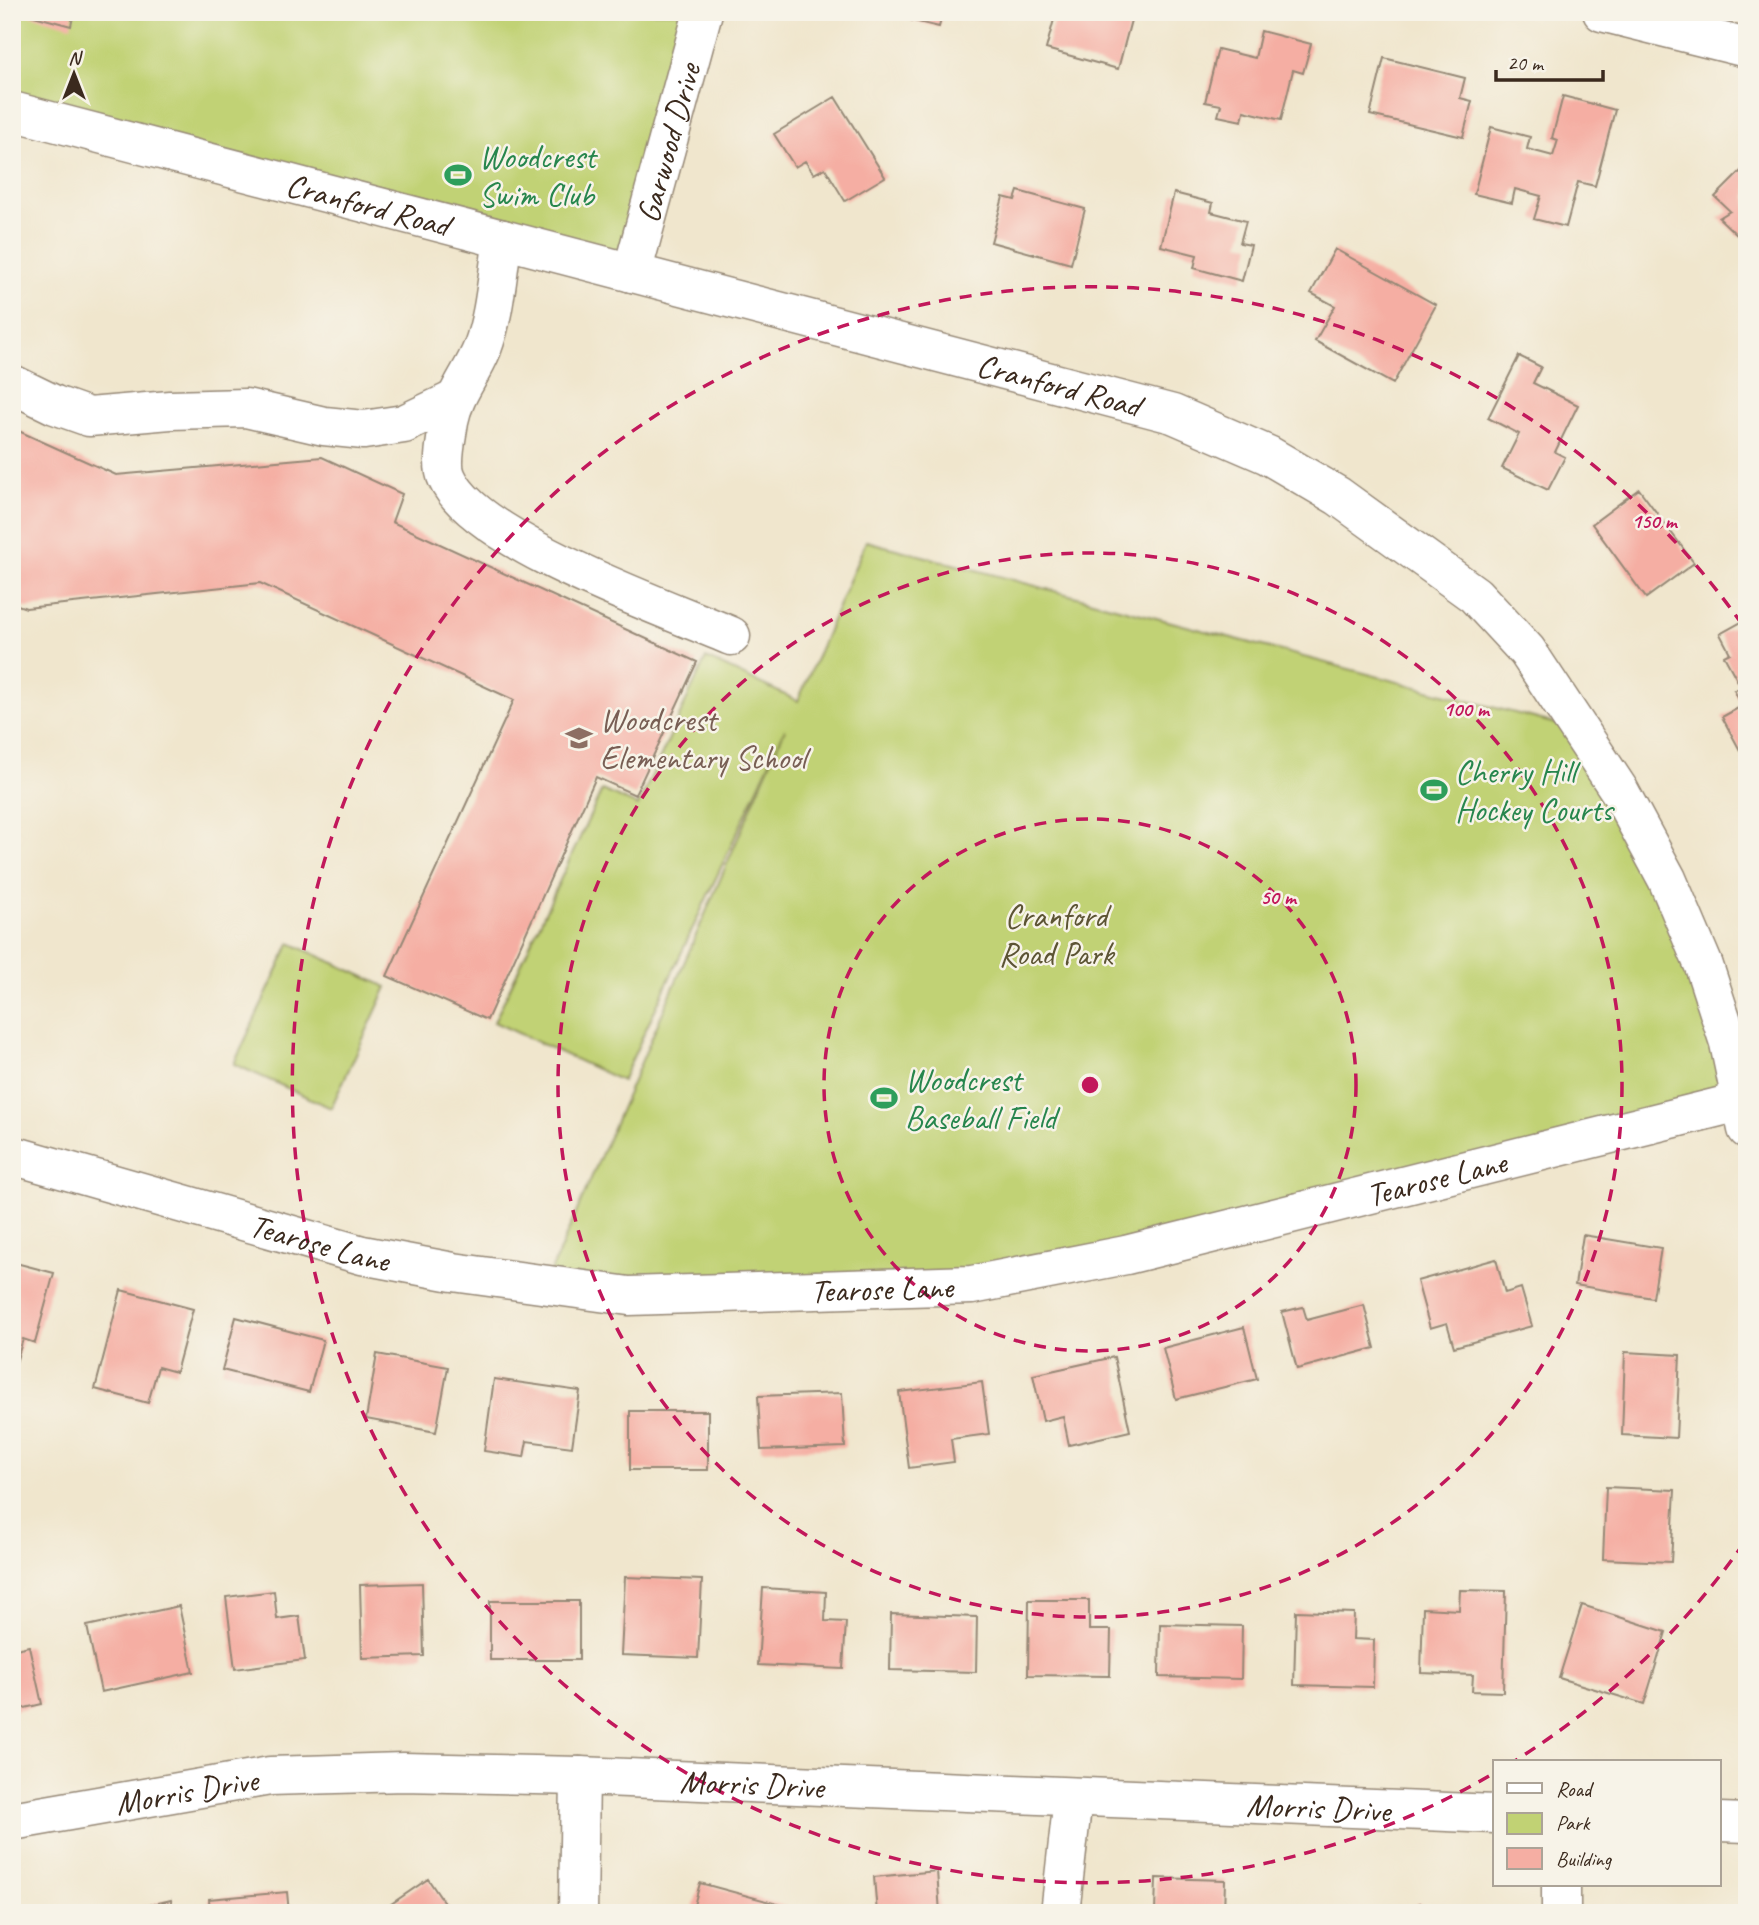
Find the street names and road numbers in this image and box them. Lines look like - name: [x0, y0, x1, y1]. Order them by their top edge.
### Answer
- street label: Garwood Drive: [627, 57, 711, 227]
- street label: Cranford Road: [282, 163, 459, 248]
- street label: Cranford Road: [972, 344, 1150, 428]
- street label: Tearose Lane: [1362, 1140, 1513, 1216]
- street label: Tearose Lane: [245, 1204, 395, 1282]
- street label: Tearose Lane: [810, 1266, 956, 1312]
- street label: Morris Drive: [112, 1758, 263, 1825]
- street label: Morris Drive: [679, 1760, 827, 1808]
- street label: Morris Drive: [1246, 1784, 1393, 1832]

